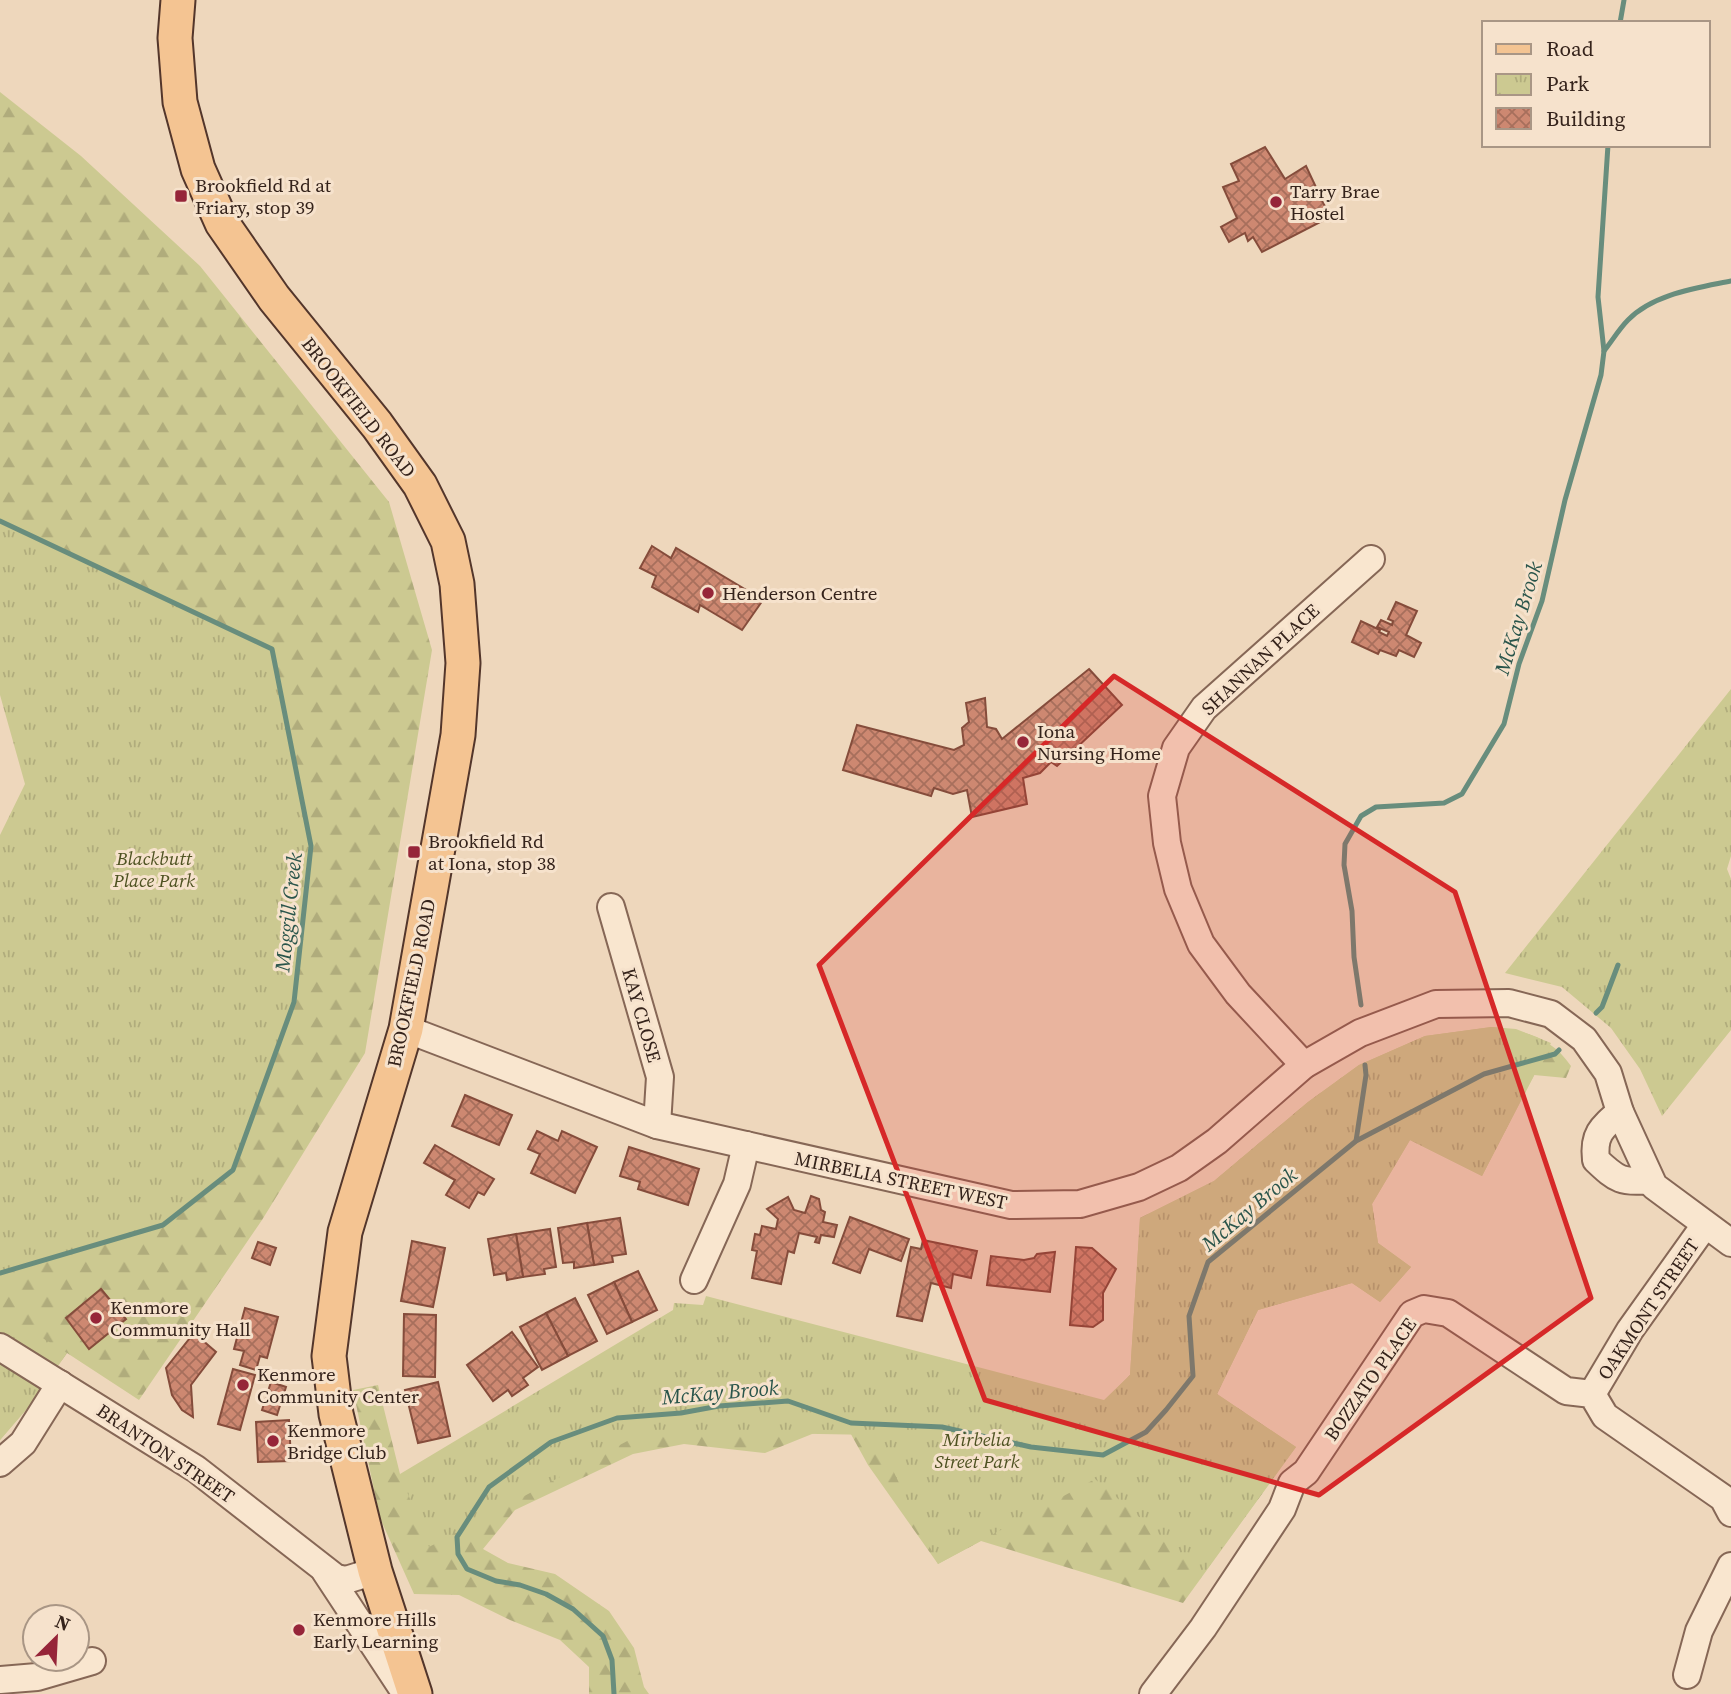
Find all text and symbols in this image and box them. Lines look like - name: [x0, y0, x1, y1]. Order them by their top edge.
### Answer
- legend: [1482, 21, 1710, 147]
- text: Road: [1546, 34, 1594, 63]
- text: Park: [1546, 69, 1590, 98]
- text: Building: [1546, 104, 1625, 133]
- place label: Brookfield Rd at Friary, stop 39: [195, 172, 332, 220]
- place label: Tarry Brae Hostel: [1290, 178, 1380, 226]
- marker: Brookfield Rd at Friary, stop 39: [173, 188, 189, 204]
- marker: Tarry Brae Hostel: [1268, 194, 1284, 210]
- street label: BROOKFIELD ROAD: [296, 331, 422, 483]
- water label: McKay Brook: [1487, 558, 1549, 679]
- place label: Henderson Centre: [722, 580, 878, 606]
- marker: Henderson Centre: [700, 585, 716, 601]
- street label: SHANNAN PLACE: [1195, 597, 1325, 721]
- place label: Iona Nursing Home: [1037, 718, 1161, 766]
- marker: Iona Nursing Home: [1015, 734, 1031, 750]
- place label: Brookfield Rd at Iona, stop 38: [428, 828, 556, 876]
- marker: Brookfield Rd at Iona, stop 38: [406, 844, 422, 860]
- park label: Blackbutt Place Park: [112, 845, 195, 893]
- water label: Moggill Creek: [267, 851, 309, 974]
- street label: BROOKFIELD ROAD: [380, 896, 442, 1070]
- street label: KAY CLOSE: [616, 965, 668, 1065]
- street label: MIRBELIA STREET WEST: [792, 1145, 1010, 1215]
- water label: McKay Brook: [1194, 1160, 1303, 1258]
- street label: OAKMONT STREET: [1591, 1233, 1705, 1385]
- place label: Kenmore Community Hall: [110, 1294, 251, 1342]
- marker: Kenmore Community Hall: [88, 1310, 104, 1326]
- street label: BOZZATO PLACE: [1318, 1312, 1422, 1446]
- place label: Kenmore Community Center: [257, 1361, 419, 1409]
- water label: McKay Brook: [660, 1372, 780, 1412]
- marker: Kenmore Community Center: [235, 1377, 251, 1393]
- street label: BRANTON STREET: [92, 1397, 240, 1509]
- place label: Kenmore Bridge Club: [287, 1417, 387, 1465]
- park label: Mirbelia Street Park: [935, 1426, 1019, 1474]
- marker: Kenmore Bridge Club: [265, 1433, 281, 1449]
- north arrow: [21, 1603, 91, 1673]
- place label: Kenmore Hills Early Learning: [313, 1606, 439, 1654]
- text: N: [51, 1608, 75, 1637]
- marker: Kenmore Hills Early Learning: [291, 1622, 307, 1638]

